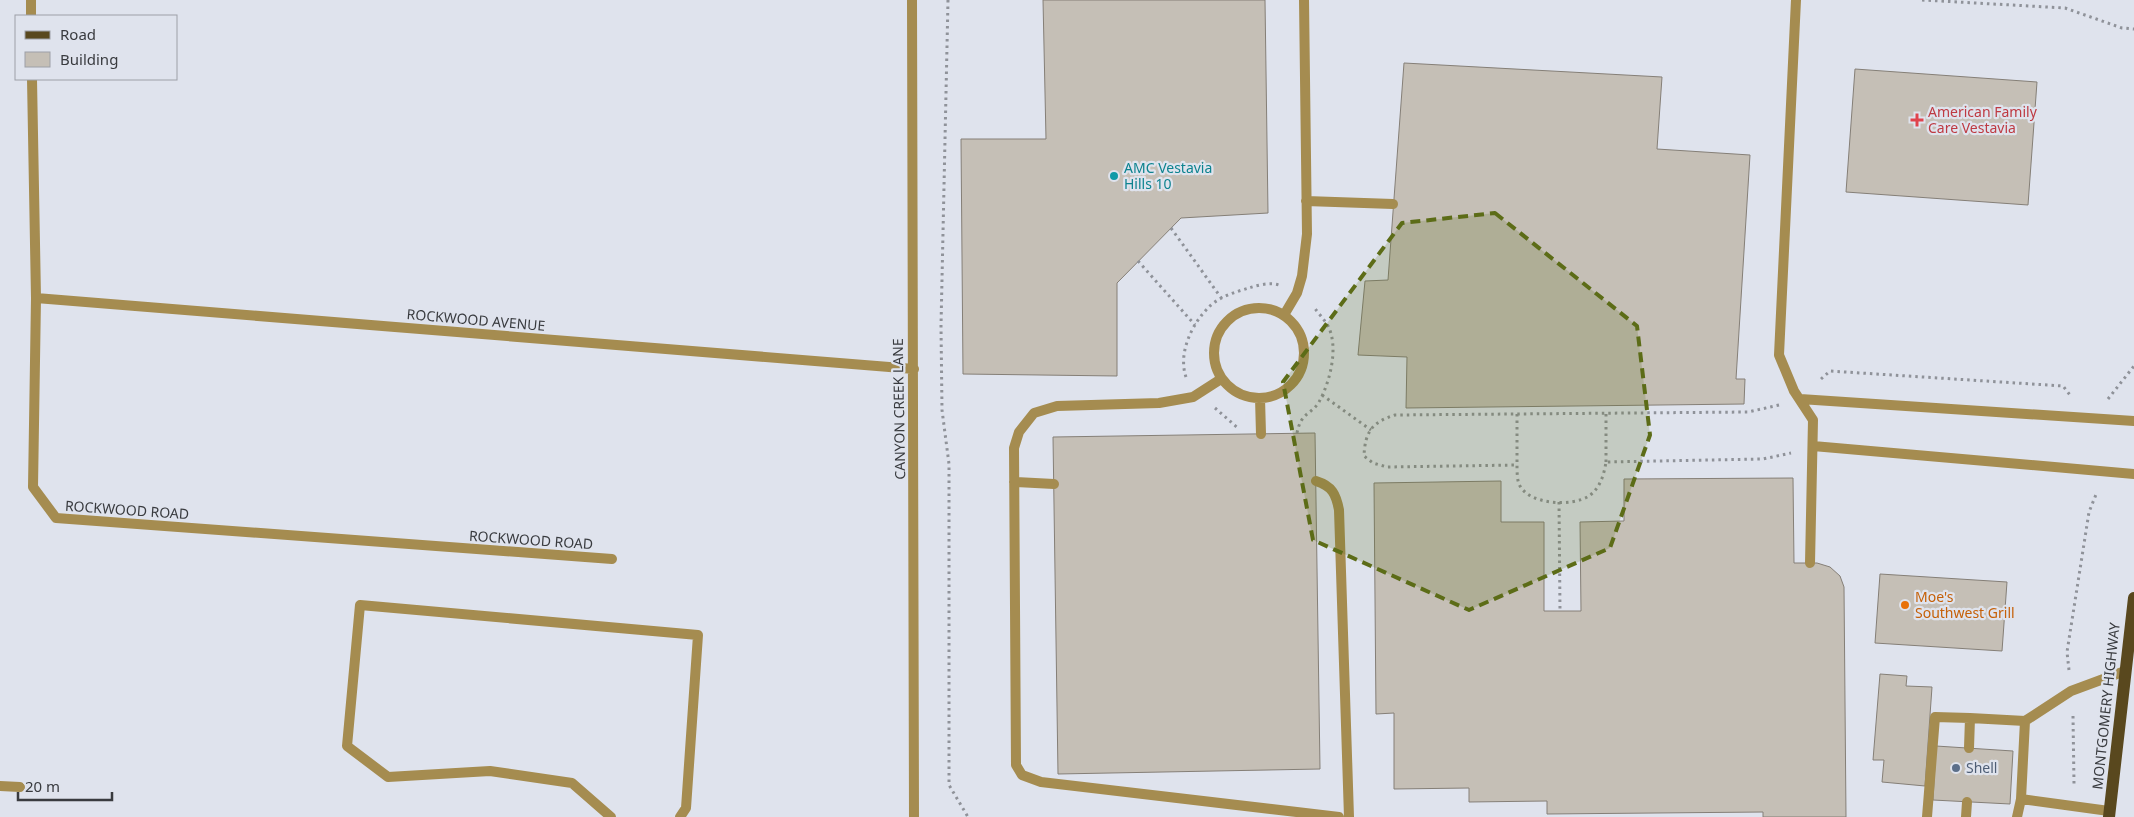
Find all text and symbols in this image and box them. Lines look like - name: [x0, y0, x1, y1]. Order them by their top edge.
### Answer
- legend: [15, 15, 178, 80]
- text: Road: [60, 24, 96, 44]
- text: Building: [60, 49, 118, 69]
- place label: American Family Care Vestavia: [1928, 102, 2038, 137]
- marker: American Family Care Vestavia: [1910, 113, 1924, 127]
- place label: AMC Vestavia Hills 10: [1124, 158, 1212, 193]
- marker: AMC Vestavia Hills 10: [1108, 170, 1120, 182]
- street label: ROCKWOOD AVENUE: [406, 304, 546, 335]
- street label: CANYON CREEK LANE: [888, 338, 909, 480]
- street label: ROCKWOOD ROAD: [64, 496, 190, 523]
- street label: ROCKWOOD ROAD: [468, 526, 594, 553]
- place label: Moe's Southwest Grill: [1915, 587, 2015, 622]
- marker: Moe's Southwest Grill: [1899, 599, 1911, 611]
- street label: MONTGOMERY HIGHWAY: [2087, 621, 2124, 790]
- place label: Shell: [1966, 758, 1997, 777]
- marker: Shell: [1950, 762, 1962, 774]
- scale bar: [18, 770, 111, 802]
- text: 20 m: [25, 776, 60, 796]

